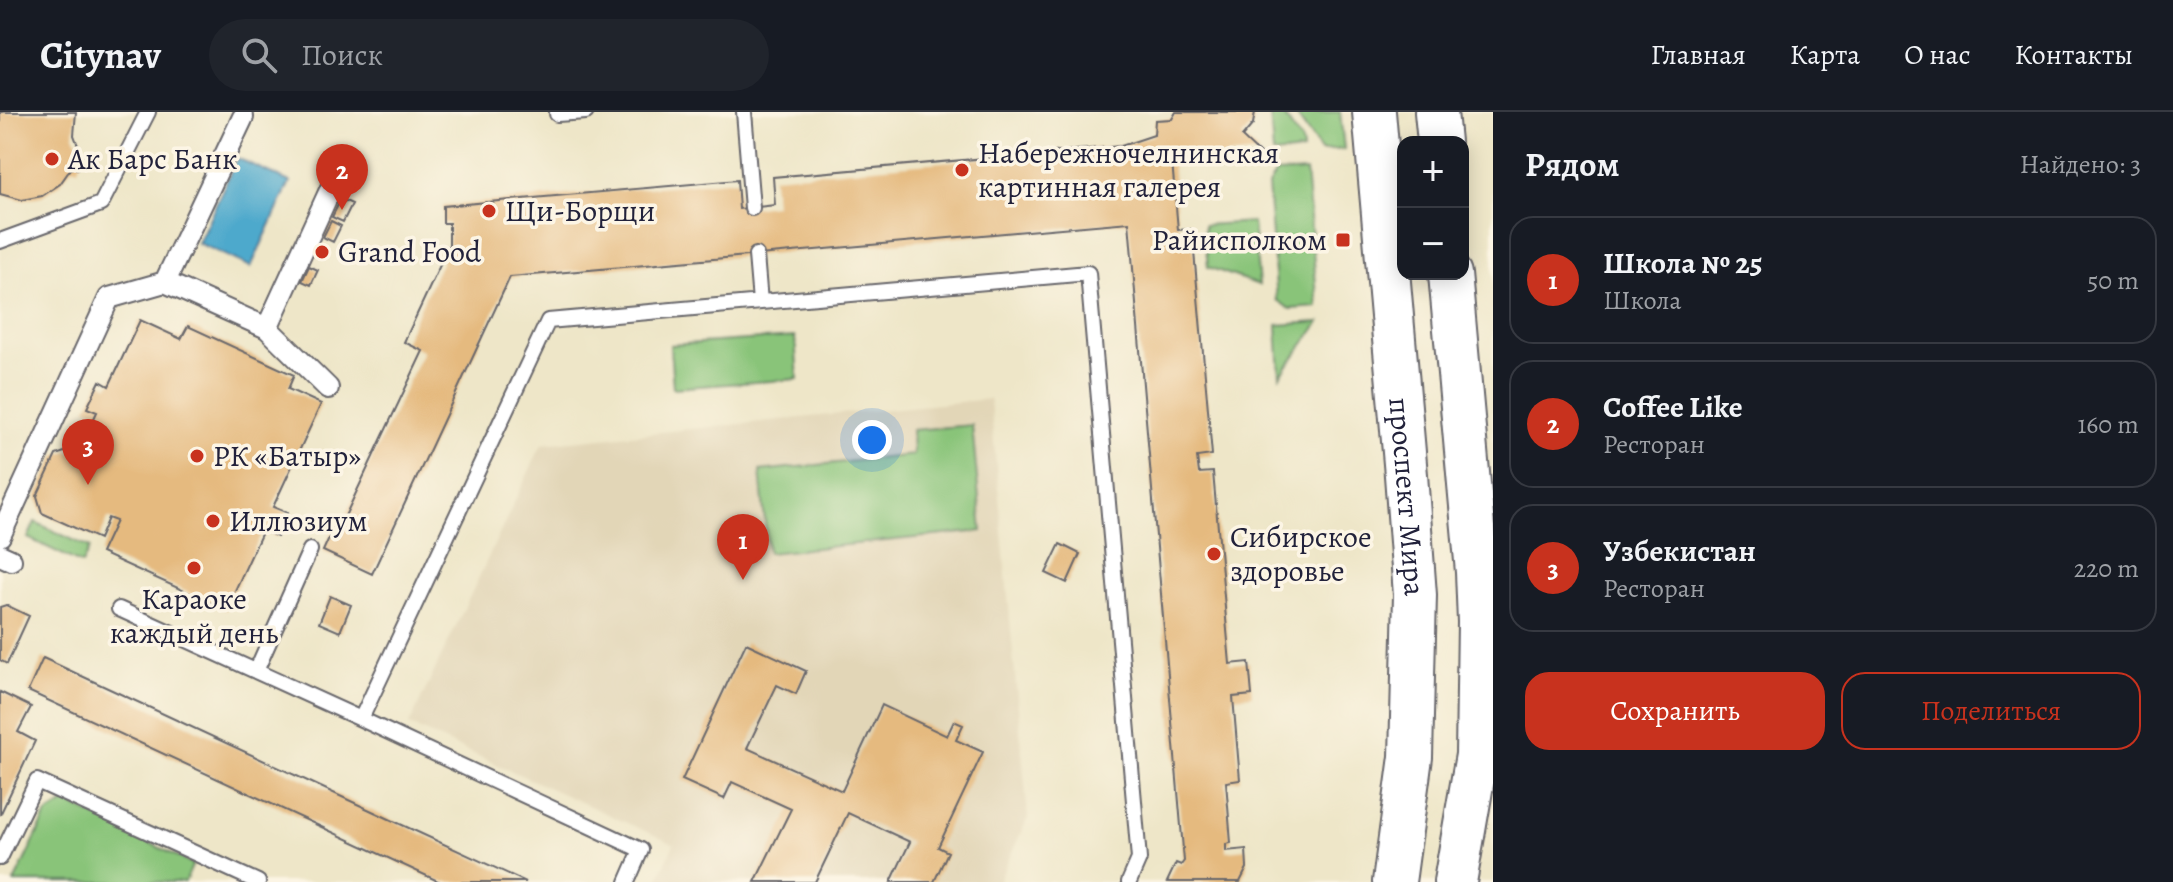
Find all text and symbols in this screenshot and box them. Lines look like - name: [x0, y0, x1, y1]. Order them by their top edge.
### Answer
- search box: [209, 19, 769, 91]
- text: Citynav: [40, 29, 161, 81]
- icon: search: [237, 33, 281, 77]
- text: Поиск: [301, 35, 383, 75]
- text: Главная: [1650, 36, 1746, 74]
- text: Карта: [1790, 36, 1860, 74]
- text: О нас: [1904, 36, 1971, 74]
- text: Контакты: [2015, 36, 2133, 74]
- place label: Набережночелнинская картинная галерея: [978, 133, 1279, 207]
- map controls: [1397, 136, 1469, 280]
- button: +: [1397, 136, 1469, 208]
- place label: Ак Барс Банк: [67, 139, 238, 179]
- text: Рядом: [1525, 141, 1619, 188]
- pin: 2: [316, 144, 368, 210]
- text: Найдено: 3: [2020, 147, 2141, 182]
- marker: Ак Барс Банк: [43, 150, 61, 168]
- marker: Набережночелнинская картинная галерея: [953, 161, 971, 179]
- place label: Щи-Борщи: [505, 191, 655, 231]
- marker: Щи-Борщи: [480, 202, 498, 220]
- button: −: [1397, 208, 1469, 280]
- place label: Райисполком: [1152, 220, 1327, 260]
- marker: Райисполком: [1334, 231, 1352, 249]
- place label: Grand Food: [338, 232, 482, 272]
- marker: Grand Food: [313, 243, 331, 261]
- text: Школа № 25: [1603, 243, 1763, 283]
- text: 1: [1548, 263, 1558, 298]
- text: 50 m: [2087, 263, 2139, 298]
- text: Школа: [1603, 283, 1681, 318]
- text: Coffee Like: [1603, 387, 1743, 427]
- street label: проспект Мира: [1379, 396, 1435, 597]
- text: 2: [1547, 407, 1559, 442]
- text: 160 m: [2077, 407, 2139, 442]
- pin: 3: [62, 419, 114, 485]
- your location: [852, 420, 892, 460]
- text: Ресторан: [1603, 427, 1705, 462]
- place label: РК «Батыр»: [213, 436, 361, 476]
- marker: РК «Батыр»: [188, 447, 206, 465]
- place label: Иллюзиум: [229, 501, 368, 541]
- marker: Иллюзиум: [204, 512, 222, 530]
- pin: 1: [717, 514, 769, 580]
- place label: Сибирское здоровье: [1230, 517, 1372, 591]
- text: Узбекистан: [1603, 531, 1756, 571]
- marker: Сибирское здоровье: [1205, 545, 1223, 563]
- text: 3: [1547, 551, 1559, 586]
- text: 220 m: [2074, 551, 2139, 586]
- marker: Караоке каждый день: [185, 559, 203, 577]
- text: Ресторан: [1603, 571, 1705, 606]
- place label: Караоке каждый день: [110, 579, 278, 653]
- button: Сохранить: [1525, 672, 1825, 750]
- button: Поделиться: [1841, 672, 2141, 750]

